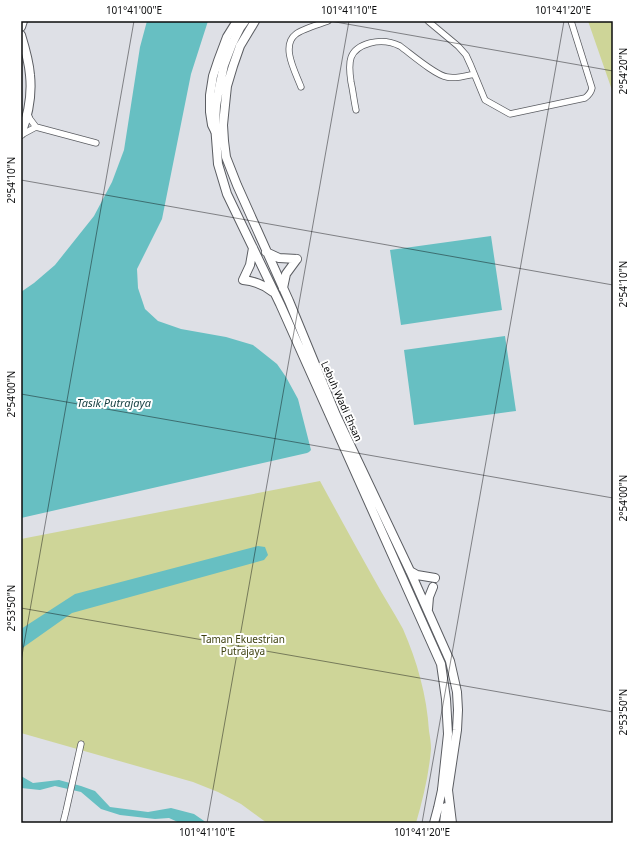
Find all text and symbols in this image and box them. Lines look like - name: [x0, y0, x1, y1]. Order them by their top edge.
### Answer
- text: 101°41'00"E: [106, 3, 162, 17]
- text: 101°41'10"E: [321, 3, 377, 17]
- text: 101°41'20"E: [535, 3, 591, 17]
- text: 2°54'20"N: [616, 48, 630, 94]
- text: 2°54'10"N: [4, 157, 18, 203]
- text: 2°54'10"N: [616, 261, 630, 307]
- street label: Lebuh Wadi Ehsan: [318, 359, 366, 443]
- text: 2°54'00"N: [4, 371, 18, 417]
- water label: Tasik Putrajaya: [77, 395, 152, 410]
- text: 2°54'00"N: [616, 475, 630, 521]
- text: 2°53'50"N: [4, 585, 18, 631]
- park label: Taman Ekuestrian Putrajaya: [201, 632, 285, 658]
- text: 2°53'50"N: [616, 689, 630, 735]
- text: 101°41'10"E: [179, 825, 235, 839]
- text: 101°41'20"E: [394, 825, 450, 839]

